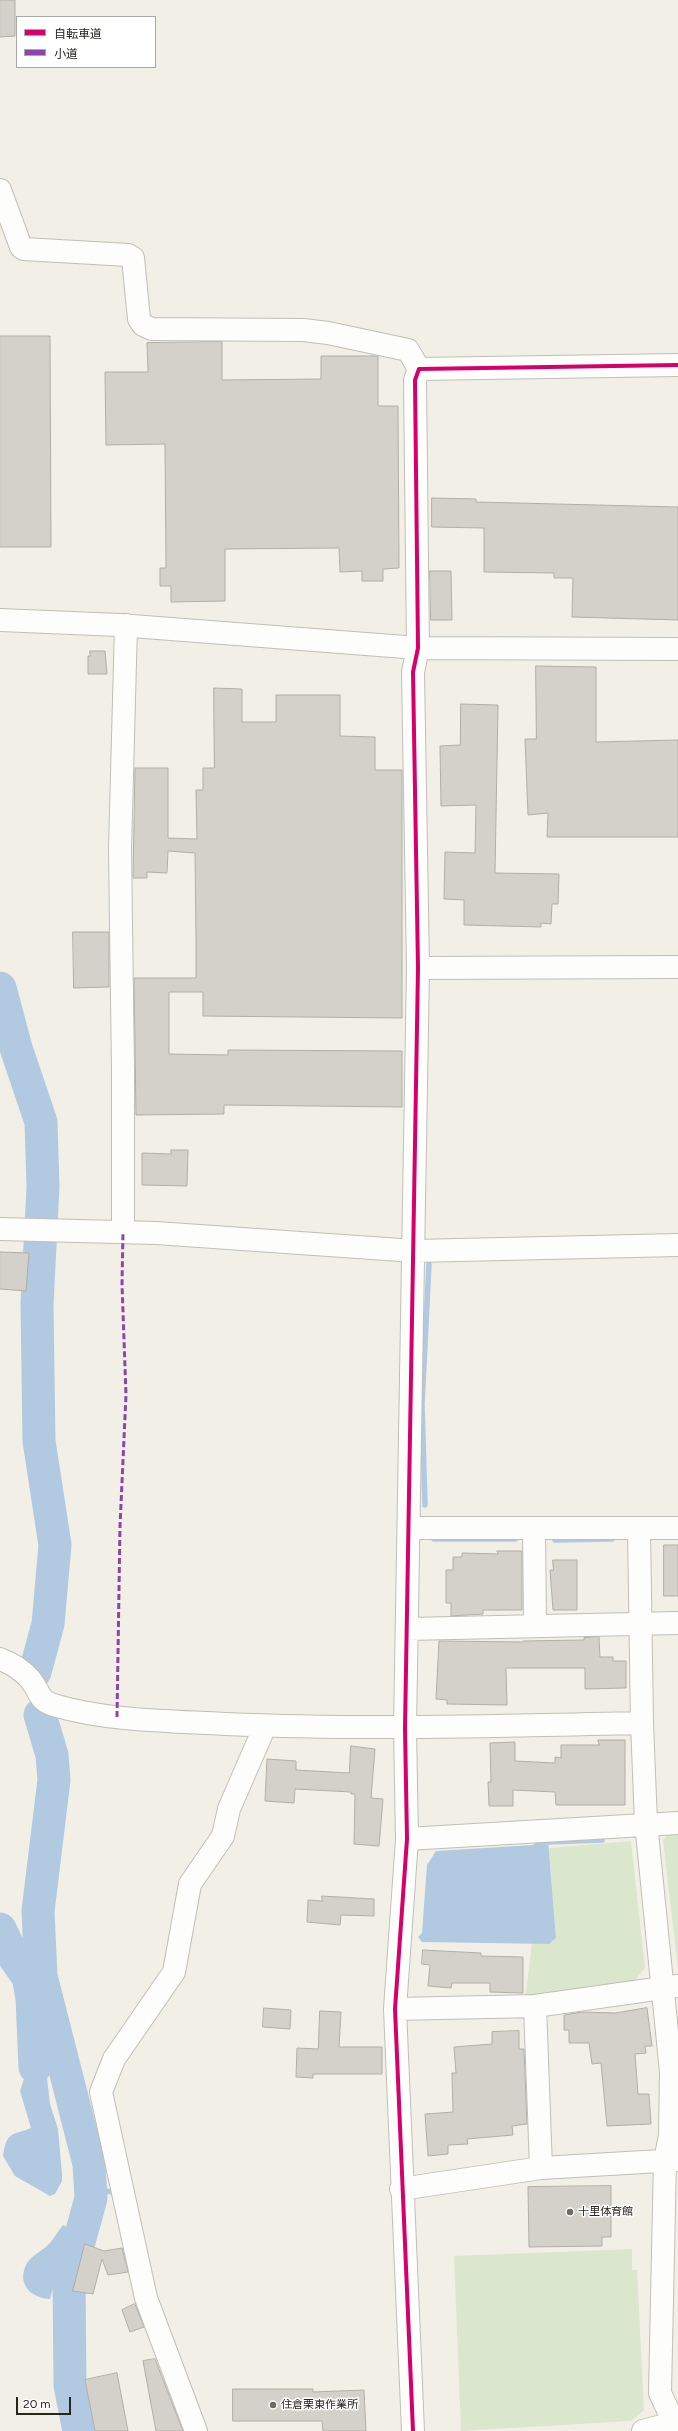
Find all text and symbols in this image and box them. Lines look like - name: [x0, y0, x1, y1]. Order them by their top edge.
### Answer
- legend: [16, 16, 156, 68]
- text: 自転車道: [54, 27, 102, 41]
- text: 小道: [54, 47, 78, 61]
- place label: 十里体育館: [578, 2205, 633, 2219]
- marker: 十里体育館: [565, 2207, 575, 2217]
- scale bar: [18, 2389, 73, 2415]
- text: 20 m: [23, 2397, 51, 2411]
- place label: 住倉栗東作業所: [281, 2398, 358, 2412]
- marker: 住倉栗東作業所: [268, 2400, 278, 2410]

